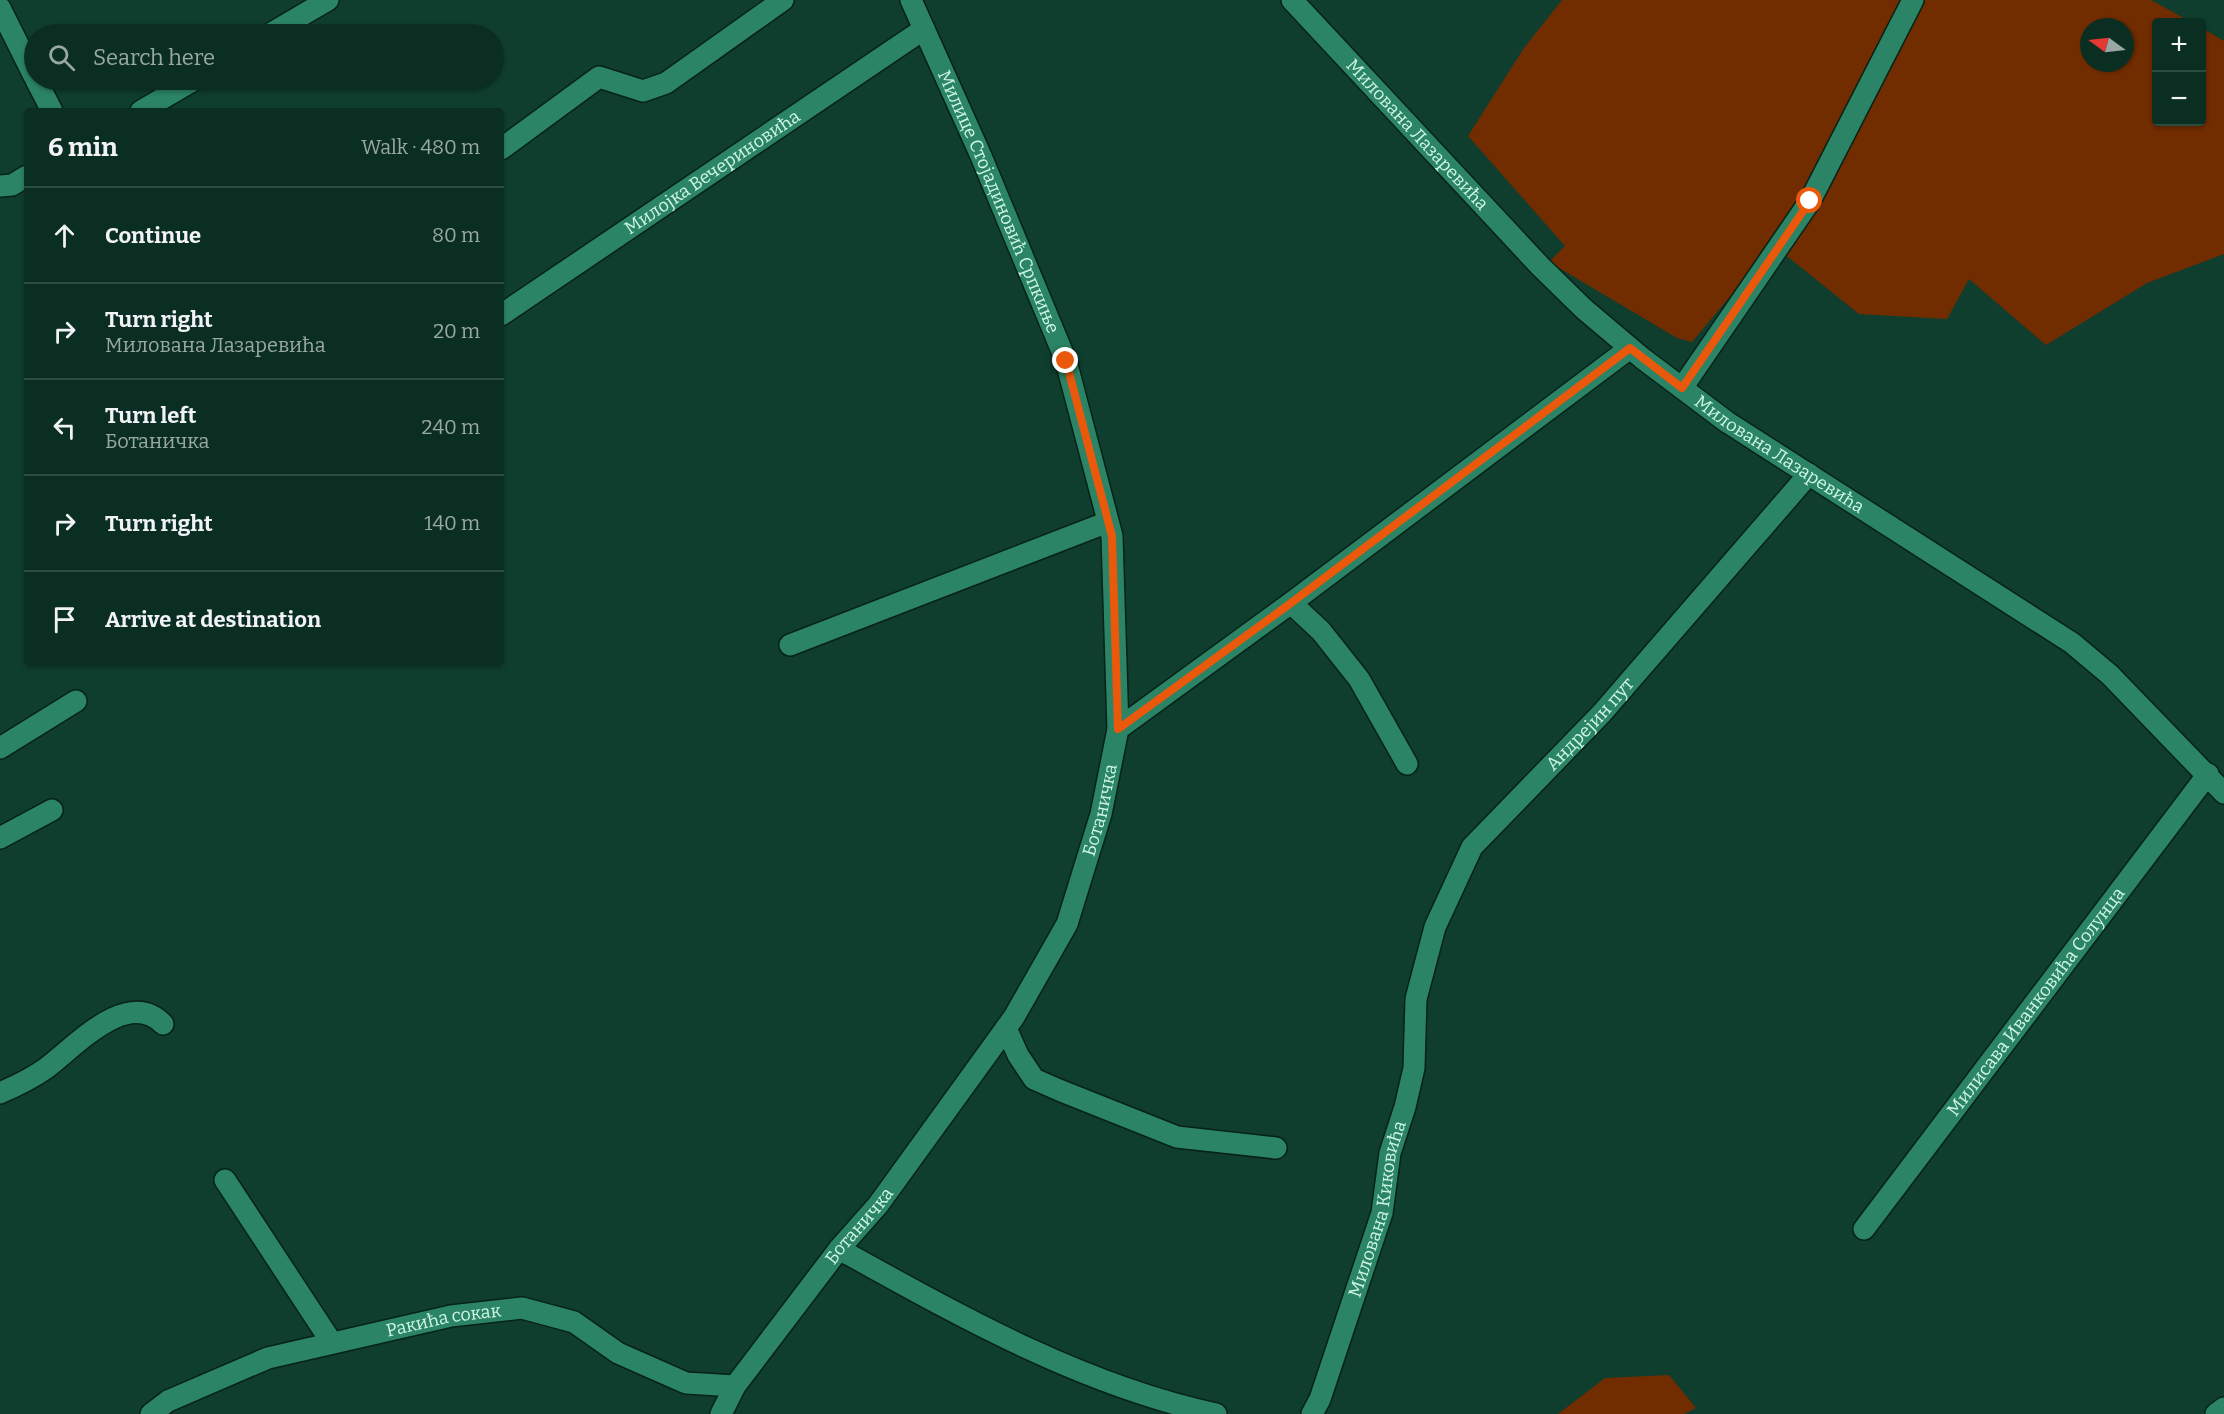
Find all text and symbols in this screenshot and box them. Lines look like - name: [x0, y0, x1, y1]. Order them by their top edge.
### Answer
- north arrow: [2080, 18, 2134, 72]
- map controls: [2152, 18, 2206, 126]
- button: +: [2152, 18, 2206, 72]
- search box: [24, 24, 504, 90]
- icon: search: [45, 41, 78, 74]
- text: Search here: [93, 44, 215, 71]
- street label: Милована Лазаревића: [1342, 54, 1493, 215]
- street label: Милице Стојадиновић Српкиње: [933, 67, 1064, 336]
- button: −: [2152, 72, 2206, 126]
- street label: Милојка Вечериновића: [620, 105, 804, 239]
- text: 6 min: [48, 132, 118, 163]
- text: Walk · 480 m: [361, 135, 480, 159]
- route start: [1796, 187, 1822, 213]
- icon: ahead: [48, 219, 81, 252]
- text: Continue: [105, 222, 201, 249]
- text: 80 m: [432, 223, 480, 247]
- text: Turn right: [105, 306, 213, 333]
- icon: right: [48, 315, 81, 348]
- text: 20 m: [433, 319, 480, 343]
- text: Милована Лазаревића: [105, 333, 326, 357]
- route end: [1052, 347, 1078, 373]
- street label: Милована Лазаревића: [1690, 390, 1868, 518]
- text: Turn left: [105, 402, 197, 429]
- icon: left: [48, 411, 81, 444]
- text: 240 m: [422, 415, 480, 439]
- text: Ботаничка: [105, 429, 209, 453]
- icon: right: [48, 507, 81, 540]
- text: Turn right: [105, 510, 213, 537]
- text: 140 m: [424, 511, 480, 535]
- icon: arrive: [48, 603, 81, 636]
- text: Arrive at destination: [105, 606, 321, 633]
- street label: Андрејин пут: [1541, 673, 1639, 775]
- street label: Ботаничка: [1078, 762, 1122, 859]
- street label: Милисава Иванковића Солунца: [1942, 883, 2130, 1120]
- street label: Милована Киковића: [1344, 1118, 1411, 1300]
- street label: Ботаничка: [820, 1183, 898, 1269]
- street label: Ракића сокак: [384, 1299, 503, 1342]

